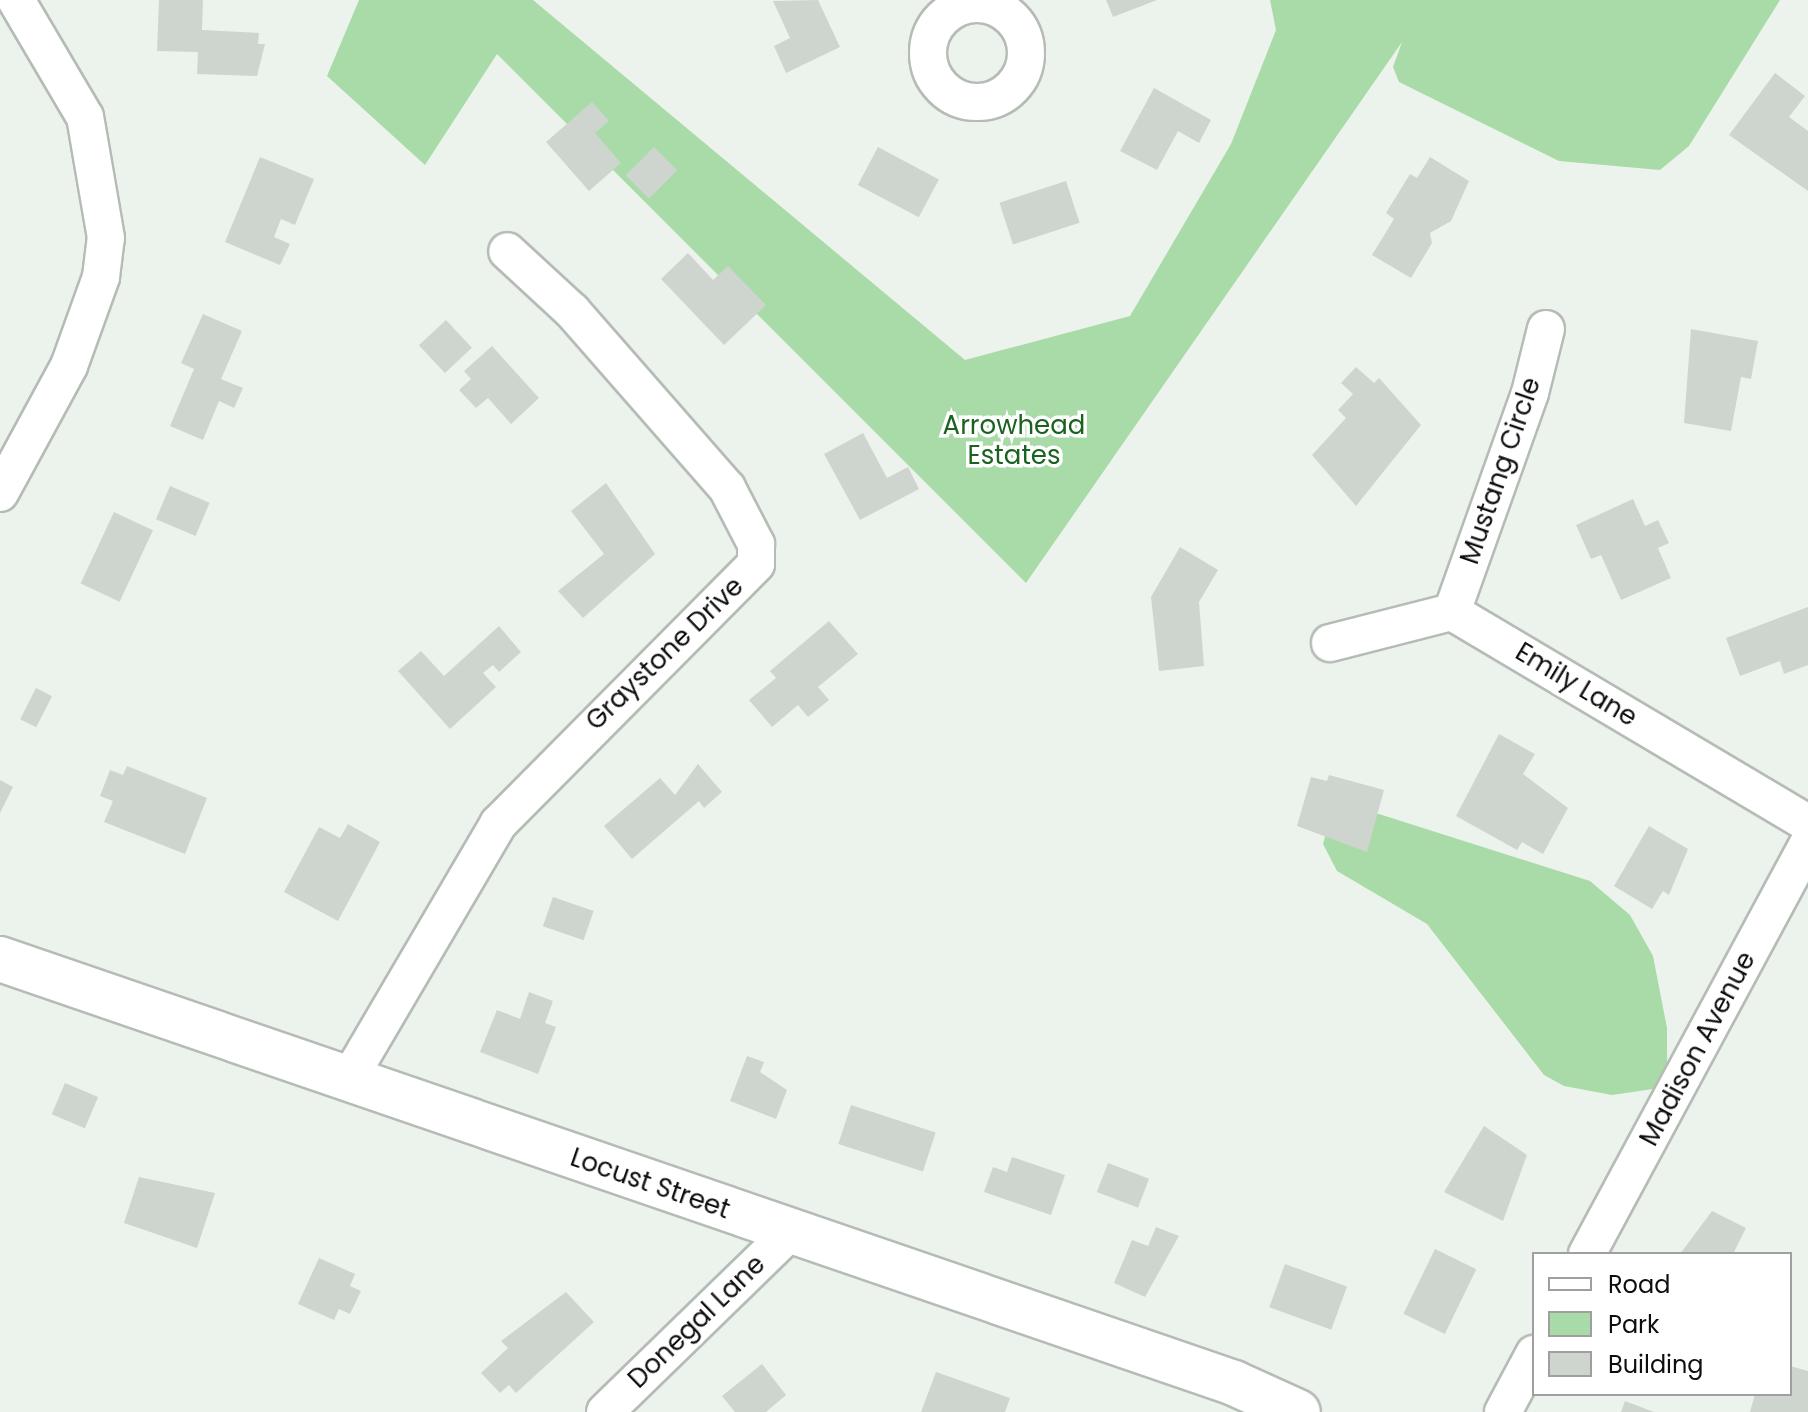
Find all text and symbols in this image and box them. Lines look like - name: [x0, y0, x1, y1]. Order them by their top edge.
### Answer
- street label: Mustang Circle: [1454, 374, 1548, 568]
- park label: Arrowhead Estates: [943, 410, 1085, 472]
- street label: Graystone Drive: [580, 571, 750, 737]
- street label: Emily Lane: [1510, 637, 1642, 733]
- street label: Madison Avenue: [1634, 947, 1762, 1151]
- street label: Locust Street: [566, 1142, 734, 1226]
- street label: Donegal Lane: [622, 1249, 772, 1395]
- legend: [1532, 1252, 1792, 1396]
- text: Road: [1608, 1268, 1670, 1301]
- text: Park: [1608, 1308, 1659, 1341]
- text: Building: [1608, 1348, 1704, 1381]

